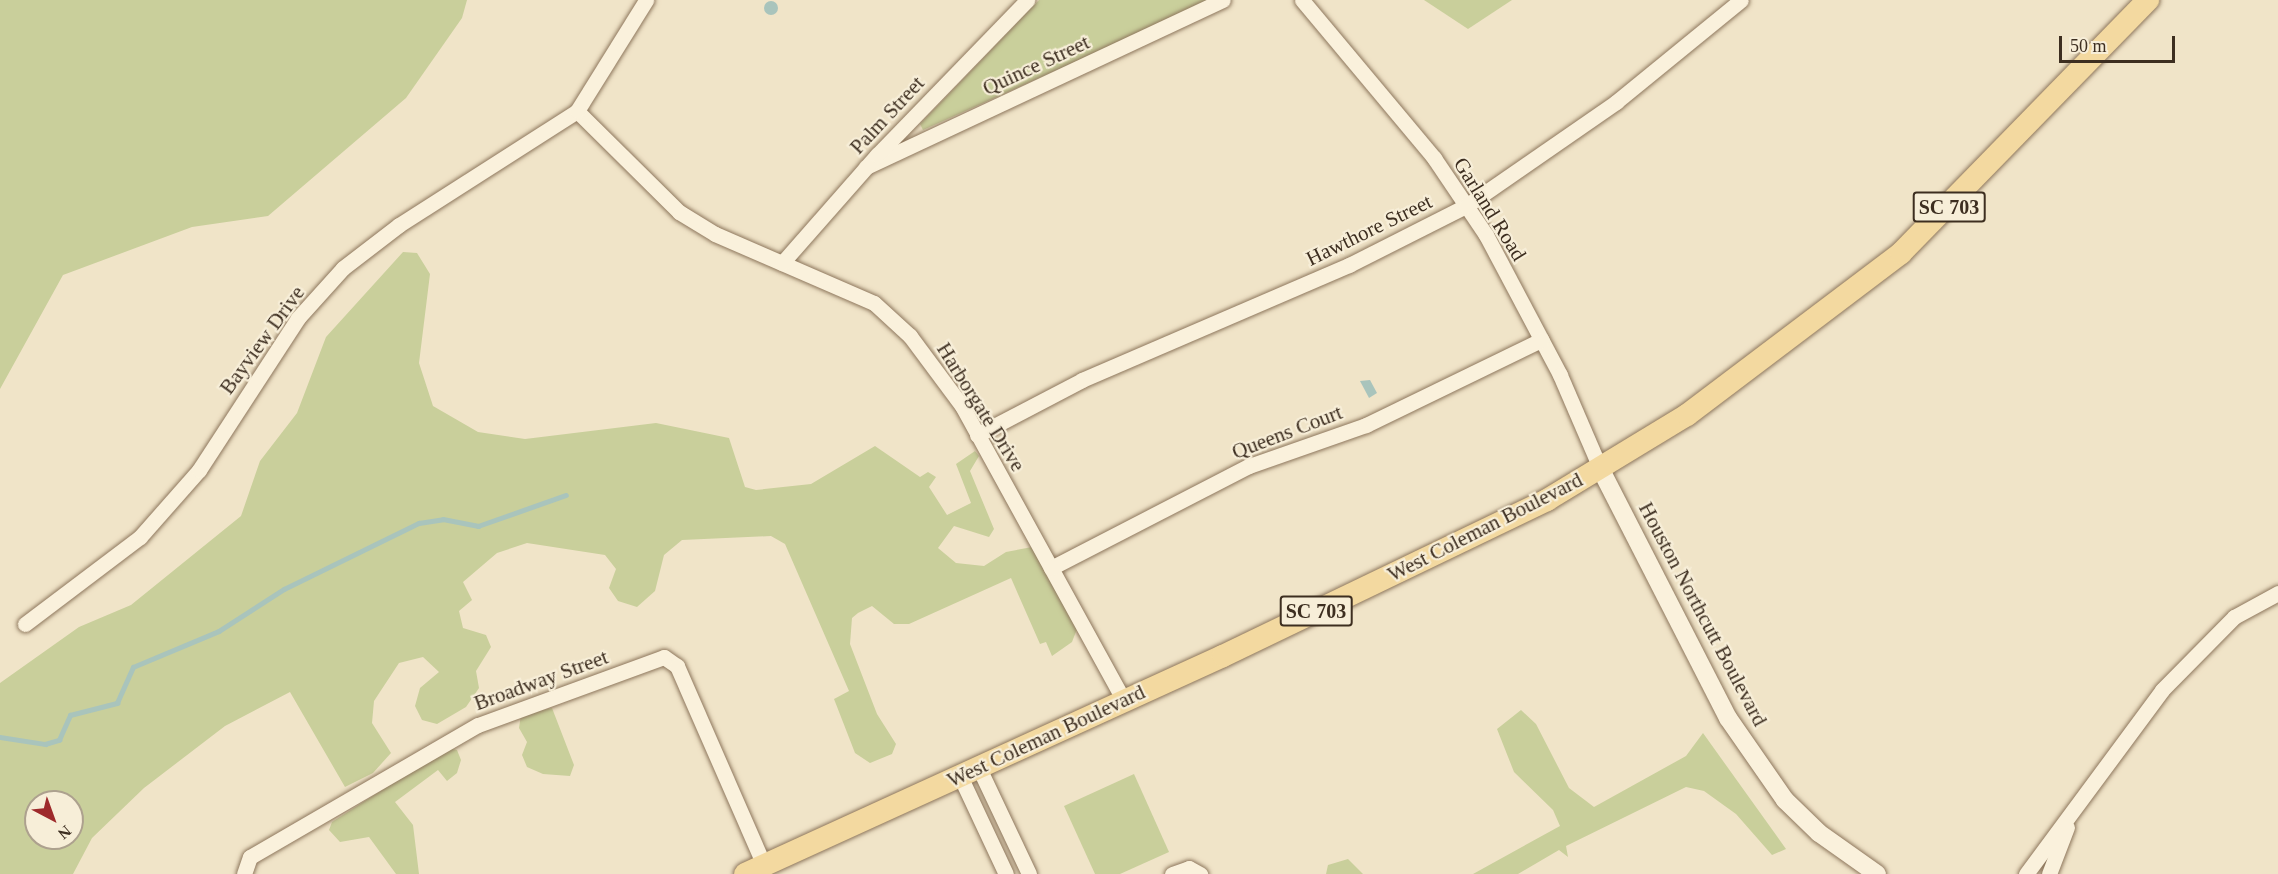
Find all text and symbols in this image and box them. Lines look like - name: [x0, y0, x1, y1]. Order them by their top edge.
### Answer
- scale bar: [2062, 24, 2178, 62]
- street label: Quince Street: [979, 29, 1093, 101]
- text: 50 m: [2070, 36, 2107, 56]
- street label: Palm Street: [845, 71, 929, 159]
- street label: Garland Road: [1448, 153, 1532, 265]
- street label: Hawthore Street: [1302, 189, 1436, 271]
- road number: SC 703: [1912, 190, 1986, 224]
- street label: Bayview Drive: [214, 281, 310, 399]
- street label: Harborgate Drive: [931, 338, 1031, 476]
- street label: Queens Court: [1228, 399, 1346, 465]
- street label: West Coleman Boulevard: [1383, 467, 1587, 587]
- street label: Houston Northcutt Boulevard: [1633, 498, 1773, 730]
- road number: SC 703: [1278, 594, 1354, 628]
- street label: Broadway Street: [471, 644, 611, 716]
- street label: West Coleman Boulevard: [943, 679, 1149, 793]
- north arrow: [24, 790, 84, 850]
- text: N: [55, 822, 75, 843]

